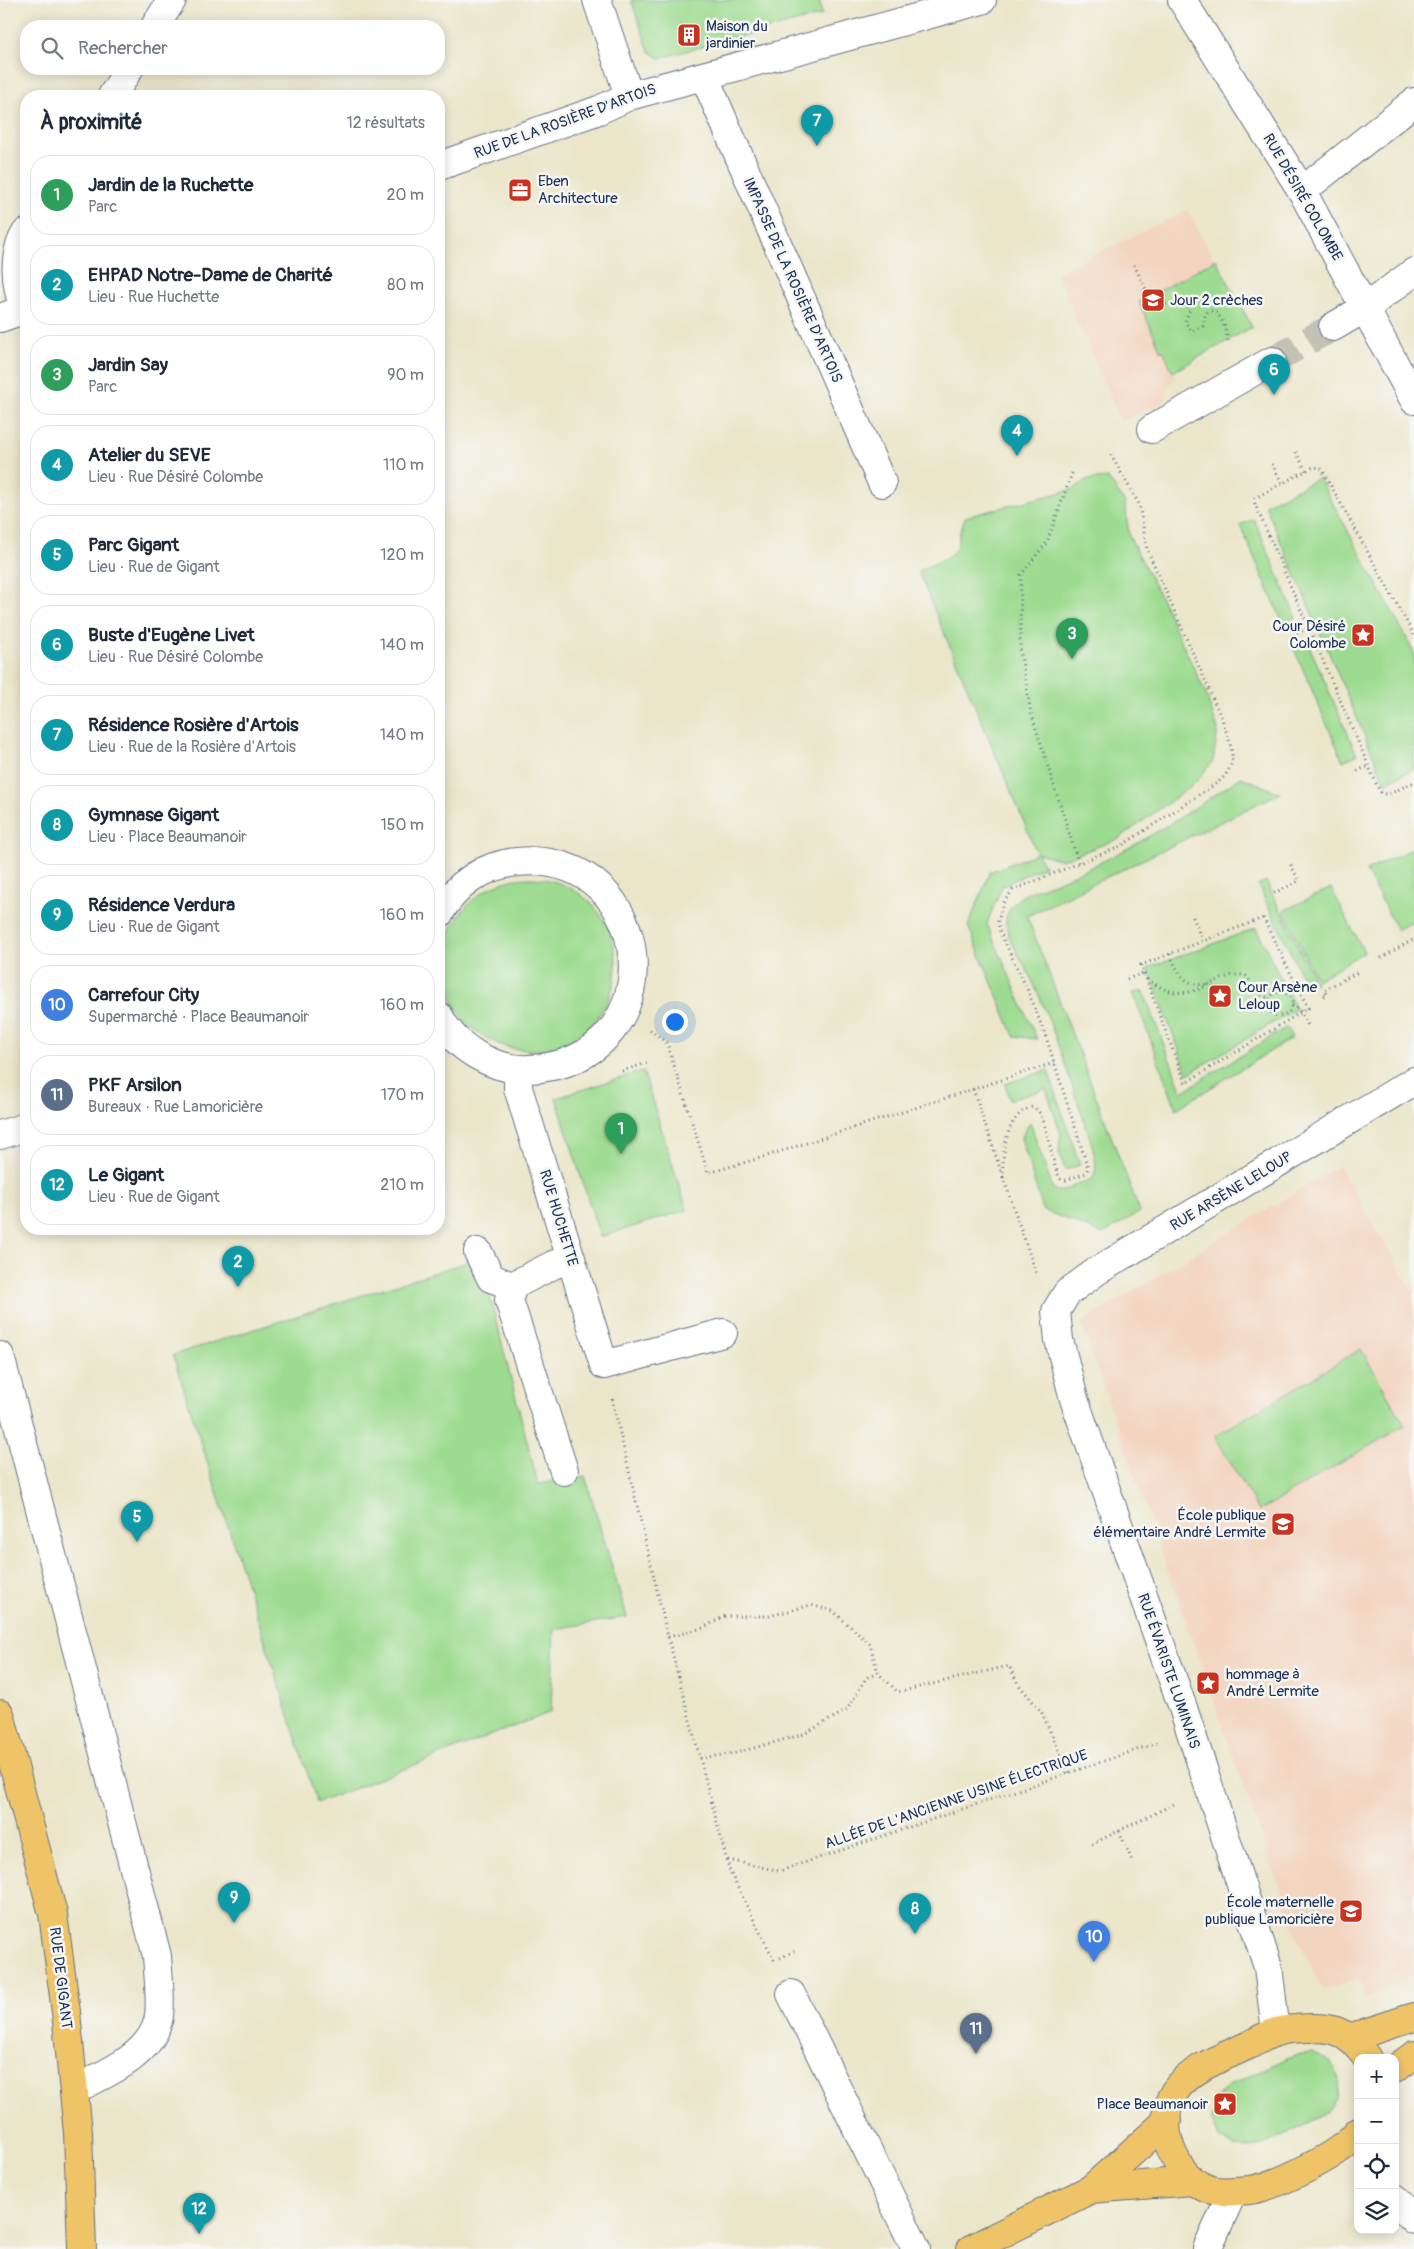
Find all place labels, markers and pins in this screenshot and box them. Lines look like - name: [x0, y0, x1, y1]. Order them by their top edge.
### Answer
- place label: Maison du jardinier: [705, 17, 768, 53]
- building icon: Maison du jardinier: [676, 22, 702, 48]
- pin: 7: [801, 105, 833, 146]
- place label: Eben Architecture: [538, 172, 618, 208]
- office icon: Eben Architecture: [507, 177, 533, 203]
- school or university icon: Jour 2 crèches: [1140, 287, 1166, 313]
- place label: Jour 2 crèches: [1170, 291, 1263, 310]
- pin: 6: [1258, 354, 1290, 395]
- pin: 4: [1001, 415, 1033, 456]
- place label: Cour Désiré Colombe: [1272, 617, 1347, 653]
- pin: 3: [1056, 618, 1088, 659]
- place icon: Cour Désiré Colombe: [1350, 622, 1376, 648]
- place label: Cour Arsène Leloup: [1238, 978, 1318, 1014]
- place icon: Cour Arsène Leloup: [1207, 983, 1233, 1009]
- pin: 1: [605, 1113, 637, 1154]
- pin: 2: [222, 1246, 254, 1287]
- pin: 5: [121, 1501, 153, 1542]
- place label: École publique élémentaire André Lermite: [1094, 1506, 1267, 1542]
- school or university icon: École publique élémentaire André Lermite: [1270, 1511, 1296, 1537]
- place label: hommage à André Lermite: [1226, 1665, 1319, 1701]
- place icon: hommage à André Lermite: [1195, 1670, 1221, 1696]
- pin: 9: [218, 1882, 250, 1923]
- pin: 8: [899, 1893, 931, 1934]
- place label: École maternelle publique Lamoricière: [1205, 1893, 1335, 1929]
- school or university icon: École maternelle publique Lamoricière: [1338, 1898, 1364, 1924]
- pin: 10: [1078, 1921, 1110, 1962]
- pin: 11: [960, 2013, 992, 2054]
- place icon: Place Beaumanoir: [1212, 2091, 1238, 2117]
- place label: Place Beaumanoir: [1097, 2095, 1209, 2114]
- pin: 12: [183, 2193, 215, 2234]

